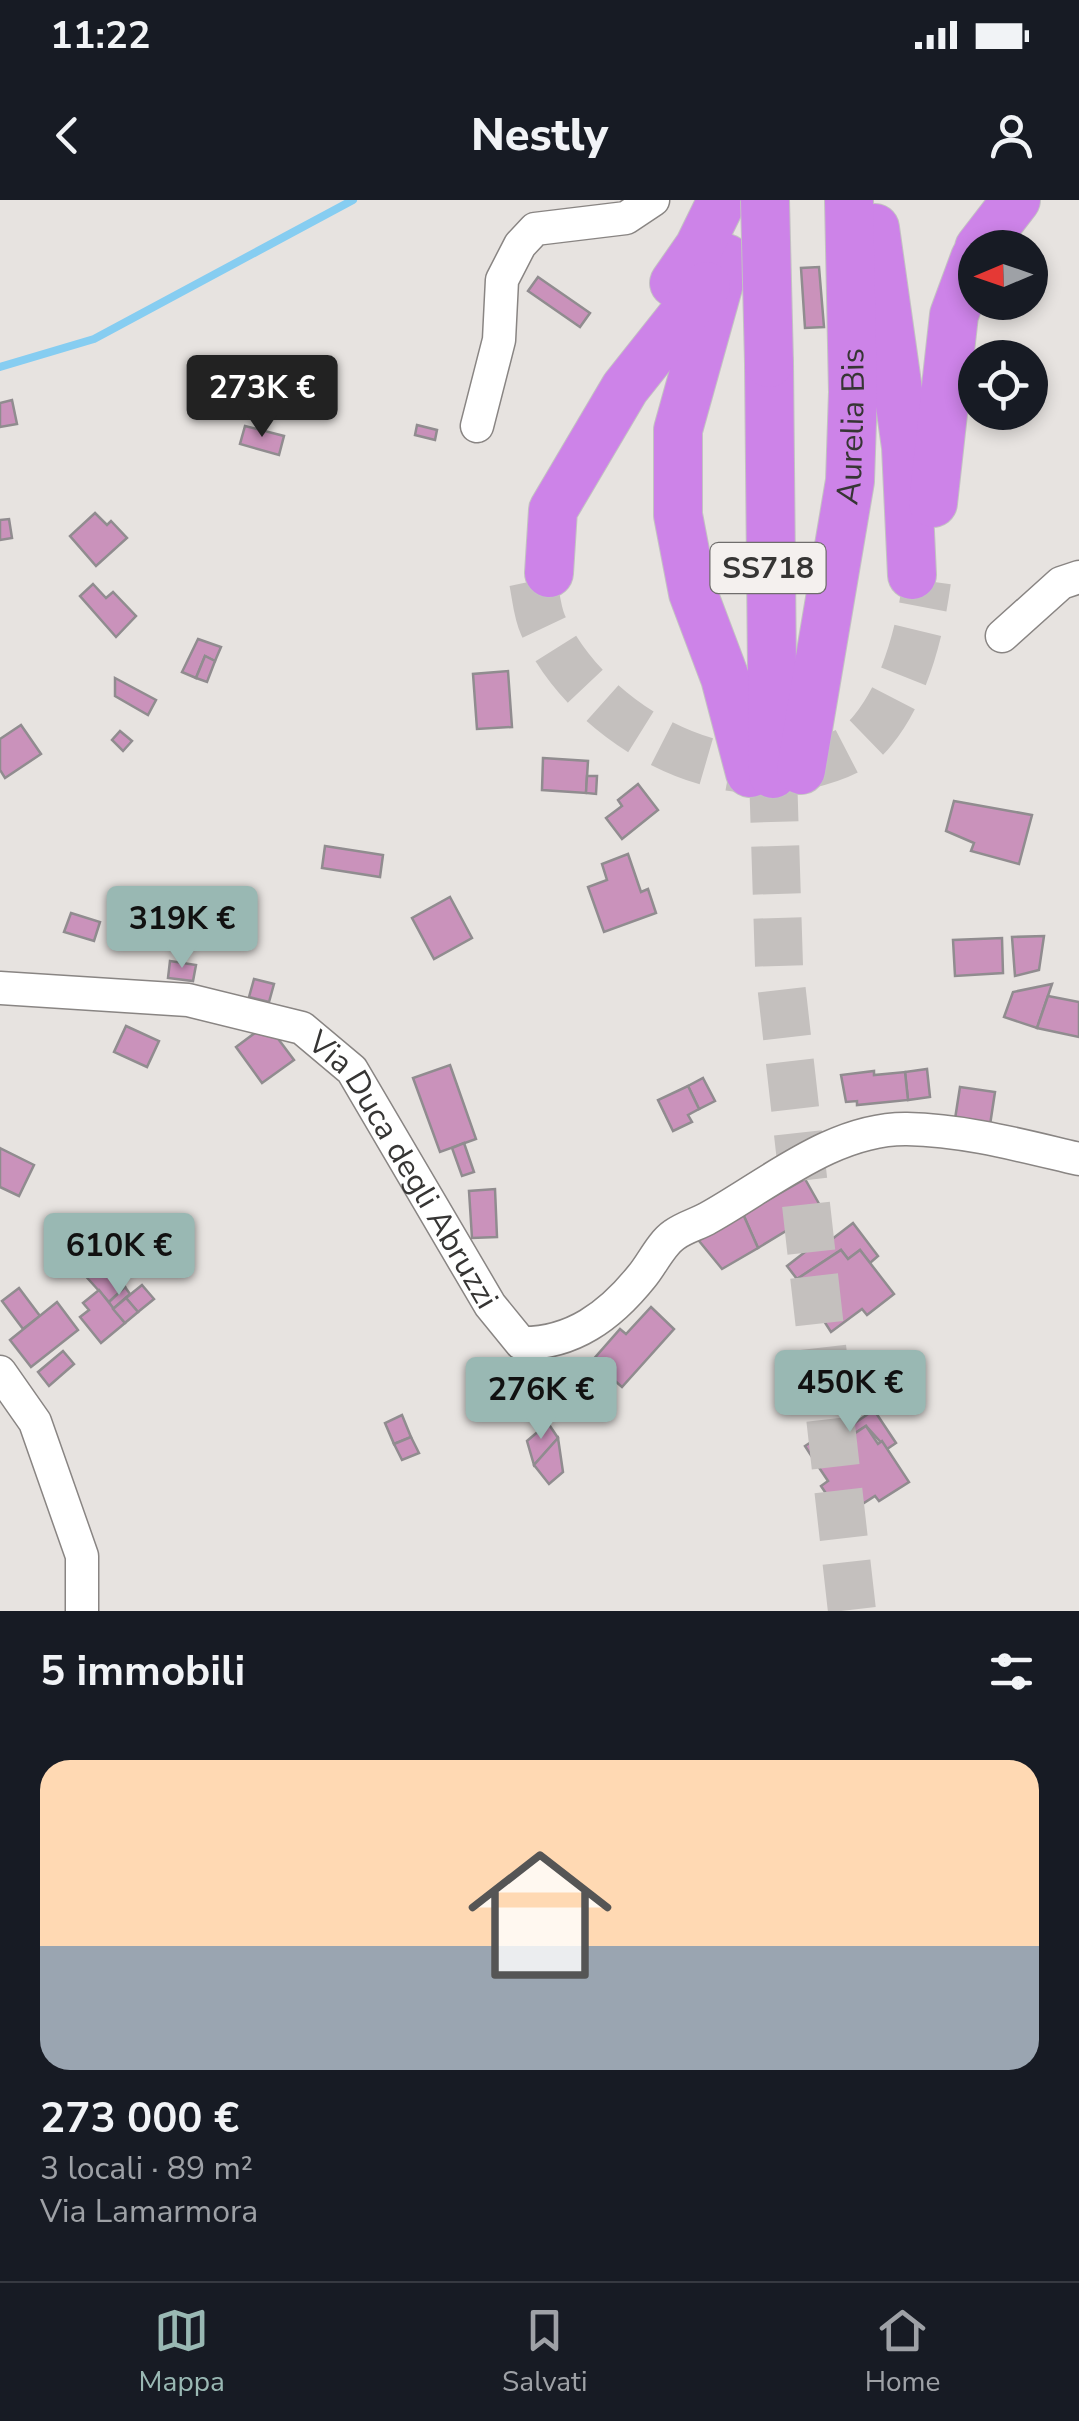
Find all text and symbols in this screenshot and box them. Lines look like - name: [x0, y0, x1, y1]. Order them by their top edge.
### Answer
- text: 11:22: [50, 10, 151, 61]
- text: Nestly: [471, 105, 608, 166]
- icon: back: [40, 108, 95, 163]
- icon: person: [984, 108, 1039, 163]
- north arrow: [958, 230, 1048, 320]
- map controls: [958, 230, 1048, 430]
- button: locate: [958, 340, 1048, 430]
- street label: Aurelia Bis: [825, 348, 875, 508]
- pin: 273K €: [181, 355, 343, 440]
- text: 273K €: [209, 366, 315, 409]
- road number: SS718: [710, 543, 826, 593]
- pin: 319K €: [101, 886, 263, 971]
- text: 319K €: [129, 897, 235, 940]
- street label: Via Duca degli Abruzzi: [298, 1020, 508, 1317]
- pin: 610K €: [38, 1213, 200, 1298]
- text: 610K €: [66, 1224, 172, 1267]
- pin: 450K €: [769, 1350, 931, 1435]
- pin: 276K €: [460, 1357, 622, 1442]
- text: 450K €: [797, 1361, 903, 1404]
- text: 276K €: [488, 1368, 594, 1411]
- text: 5 immobili: [40, 1643, 245, 1700]
- icon: filters: [984, 1644, 1039, 1699]
- icon: home: [450, 1825, 630, 2005]
- text: 273 000 €: [40, 2090, 239, 2147]
- text: 3 locali · 89 m²: [40, 2147, 253, 2190]
- text: Via Lamarmora: [40, 2190, 258, 2233]
- tab: Mappa: [139, 2303, 225, 2401]
- tab: Salvati: [502, 2303, 587, 2401]
- tab: Home: [865, 2303, 940, 2401]

